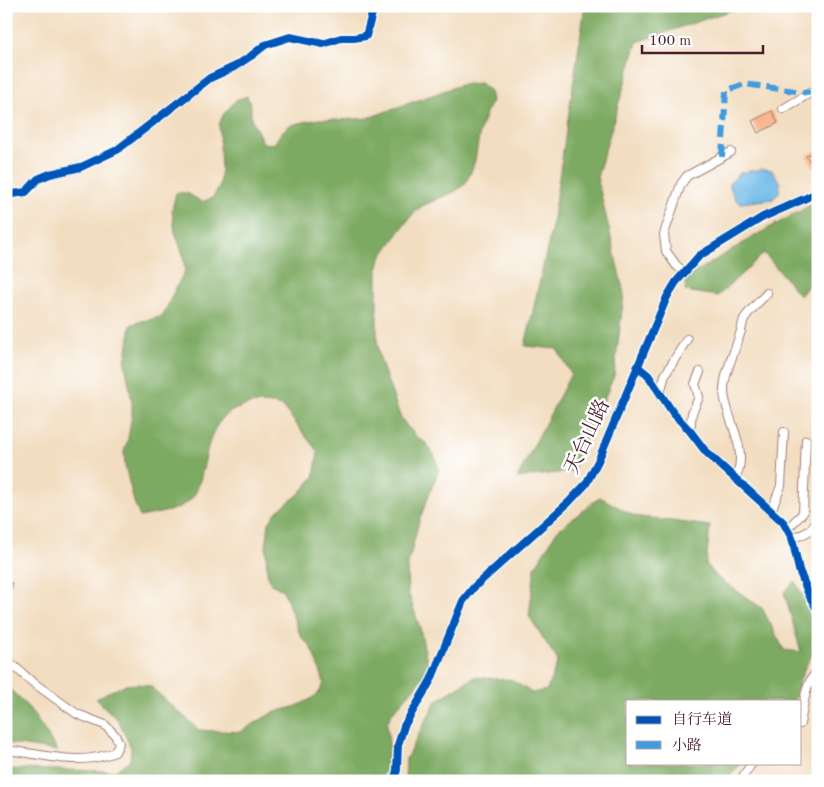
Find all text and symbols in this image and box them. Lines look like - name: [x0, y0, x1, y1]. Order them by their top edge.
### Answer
- scale bar: [642, 22, 763, 54]
- text: 100 m: [649, 34, 691, 49]
- street label: 天台山路: [560, 396, 614, 477]
- legend: [626, 700, 802, 764]
- text: 自行车道: [672, 711, 732, 728]
- text: 小路: [672, 737, 702, 754]

